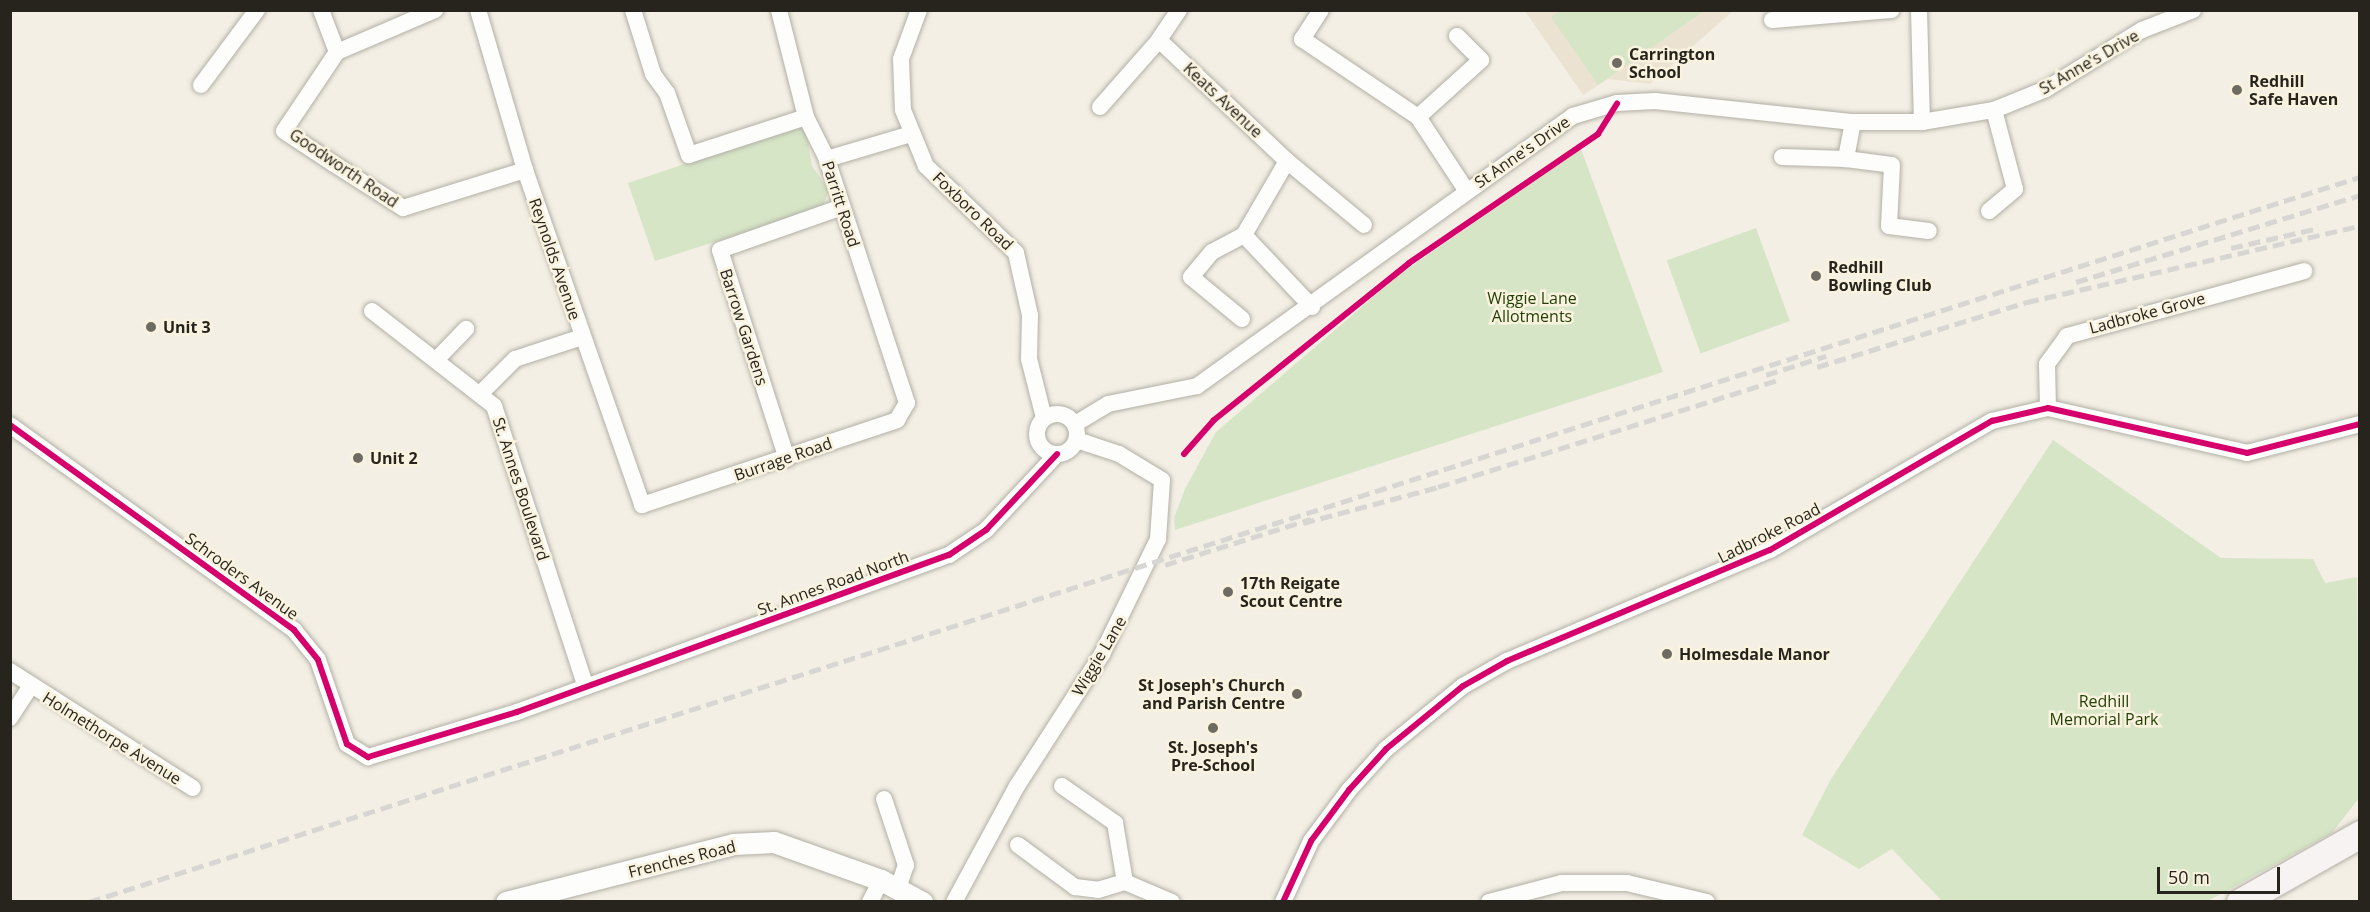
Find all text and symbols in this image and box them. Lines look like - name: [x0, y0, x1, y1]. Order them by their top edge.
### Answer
- street label: St Anne's Drive: [2036, 26, 2142, 98]
- place label: Carrington School: [1629, 44, 1715, 82]
- marker: Carrington School: [1610, 56, 1624, 70]
- street label: Keats Avenue: [1180, 59, 1266, 141]
- place label: Redhill Safe Haven: [2249, 71, 2338, 109]
- marker: Redhill Safe Haven: [2230, 83, 2244, 97]
- street label: St Anne's Drive: [1471, 112, 1573, 192]
- street label: Goodworth Road: [286, 125, 402, 211]
- street label: Parritt Road: [818, 159, 864, 249]
- street label: Foxboro Road: [929, 168, 1017, 254]
- street label: Reynolds Avenue: [525, 196, 585, 322]
- place label: Redhill Bowling Club: [1828, 257, 1932, 295]
- street label: Barrow Gardens: [716, 266, 772, 388]
- marker: Redhill Bowling Club: [1809, 269, 1823, 283]
- park label: Wiggie Lane Allotments: [1487, 288, 1577, 326]
- street label: Ladbroke Grove: [2087, 288, 2207, 338]
- place label: Unit 3: [163, 317, 211, 337]
- marker: Unit 3: [144, 320, 158, 334]
- street label: St. Annes Boulevard: [489, 415, 553, 563]
- street label: Burrage Road: [732, 433, 834, 485]
- place label: Unit 2: [370, 448, 418, 468]
- marker: Unit 2: [351, 451, 365, 465]
- street label: Ladbroke Road: [1714, 499, 1824, 567]
- street label: Schroders Avenue: [182, 528, 302, 624]
- street label: St. Annes Road North: [755, 547, 911, 619]
- place label: 17th Reigate Scout Centre: [1240, 573, 1342, 611]
- marker: 17th Reigate Scout Centre: [1221, 585, 1235, 599]
- street label: Wiggie Lane: [1068, 613, 1130, 699]
- place label: Holmesdale Manor: [1679, 644, 1830, 664]
- marker: Holmesdale Manor: [1660, 647, 1674, 661]
- place label: St Joseph's Church and Parish Centre: [1138, 675, 1285, 713]
- marker: St Joseph's Church and Parish Centre: [1290, 687, 1304, 701]
- street label: Holmethorpe Avenue: [39, 688, 185, 788]
- park label: Redhill Memorial Park: [2050, 691, 2158, 729]
- marker: St. Joseph's Pre-School: [1206, 721, 1220, 735]
- place label: St. Joseph's Pre-School: [1168, 737, 1258, 775]
- street label: Frenches Road: [626, 836, 738, 882]
- scale bar: [2160, 855, 2283, 893]
- text: 50 m: [2168, 865, 2210, 889]

